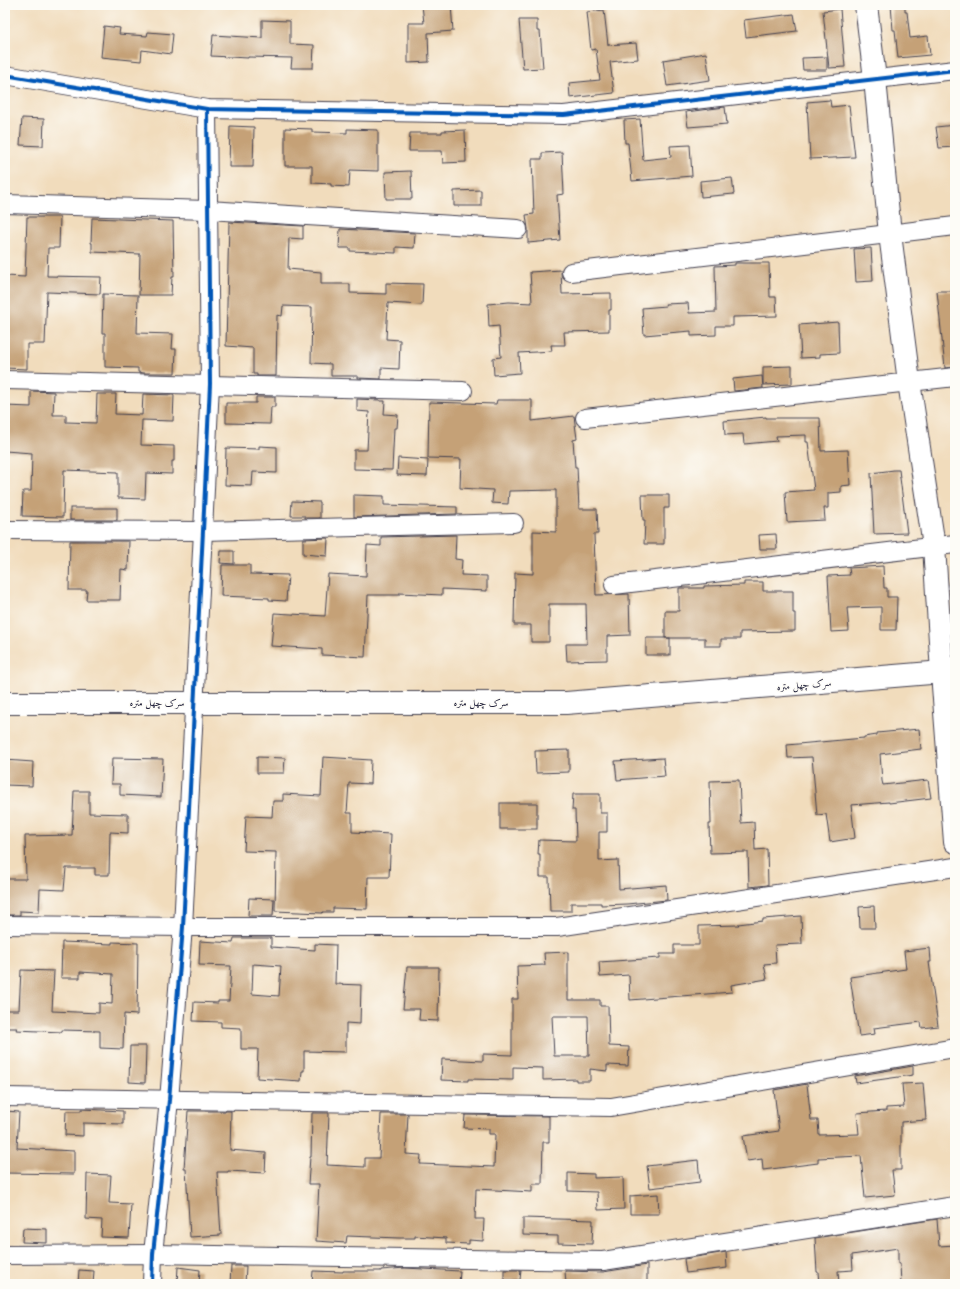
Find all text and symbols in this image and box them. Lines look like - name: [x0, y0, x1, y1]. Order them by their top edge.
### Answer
- street label: سرک چهل متره: [776, 676, 832, 694]
- street label: سرک چهل متره: [130, 696, 184, 710]
- street label: سرک چهل متره: [454, 696, 508, 710]

